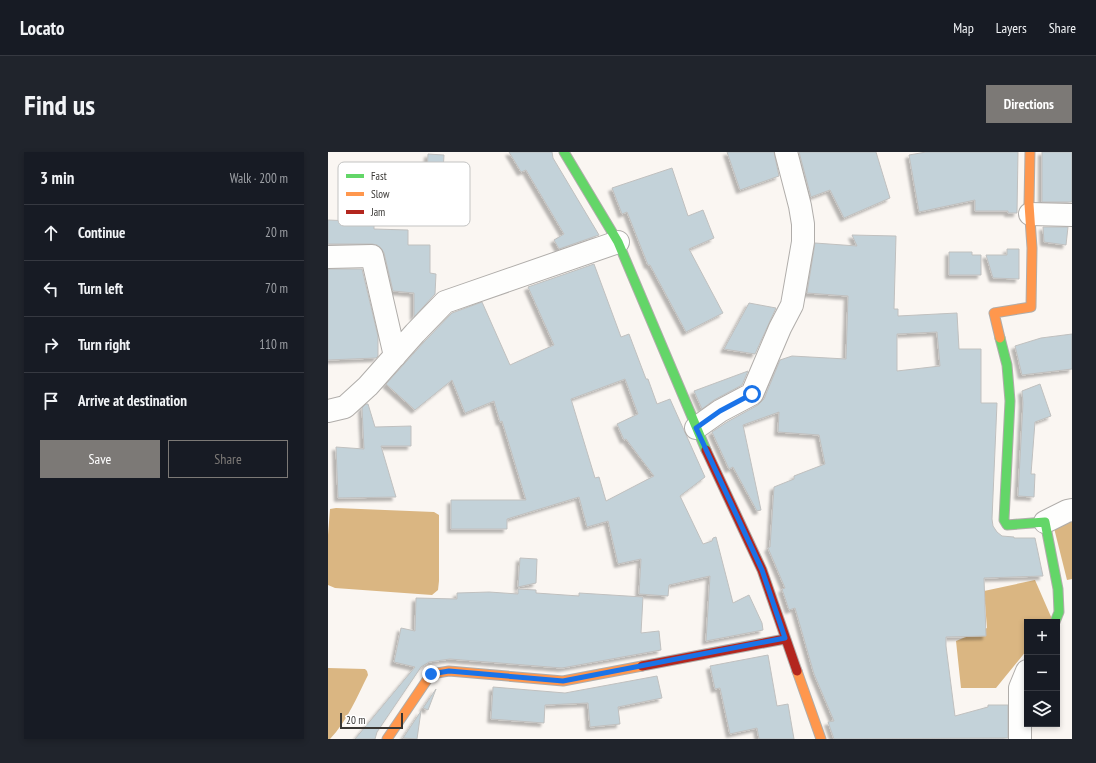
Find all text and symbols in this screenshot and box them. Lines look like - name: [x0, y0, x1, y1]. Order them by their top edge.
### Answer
- text: Locato: [20, 16, 65, 40]
- text: Map: [953, 19, 974, 37]
- text: Layers: [996, 19, 1027, 37]
- text: Share: [1049, 19, 1076, 37]
- button: Directions: [986, 85, 1072, 123]
- text: Find us: [24, 86, 95, 123]
- legend: [338, 162, 470, 226]
- text: 3 min: [40, 167, 74, 189]
- text: Fast: [371, 169, 387, 183]
- text: Walk · 200 m: [230, 170, 288, 187]
- text: Slow: [371, 187, 390, 201]
- text: Jam: [370, 205, 385, 219]
- icon: ahead: [40, 222, 62, 244]
- text: Continue: [78, 223, 125, 242]
- text: 20 m: [265, 224, 288, 241]
- icon: left: [40, 278, 62, 300]
- text: Turn left: [78, 279, 123, 298]
- text: 70 m: [265, 280, 288, 297]
- icon: right: [40, 334, 62, 356]
- text: Turn right: [78, 335, 130, 354]
- text: 110 m: [259, 336, 288, 353]
- route start: [743, 385, 761, 403]
- icon: arrive: [40, 390, 62, 412]
- text: Arrive at destination: [78, 391, 187, 410]
- button: Save: [40, 440, 160, 478]
- button: Share: [168, 440, 288, 478]
- map controls: [1024, 619, 1060, 727]
- button: +: [1024, 619, 1060, 655]
- button: −: [1024, 655, 1060, 691]
- route end: [422, 665, 440, 683]
- button: layers: [1024, 691, 1060, 727]
- scale bar: [340, 711, 403, 730]
- text: 20 m: [346, 713, 365, 727]

